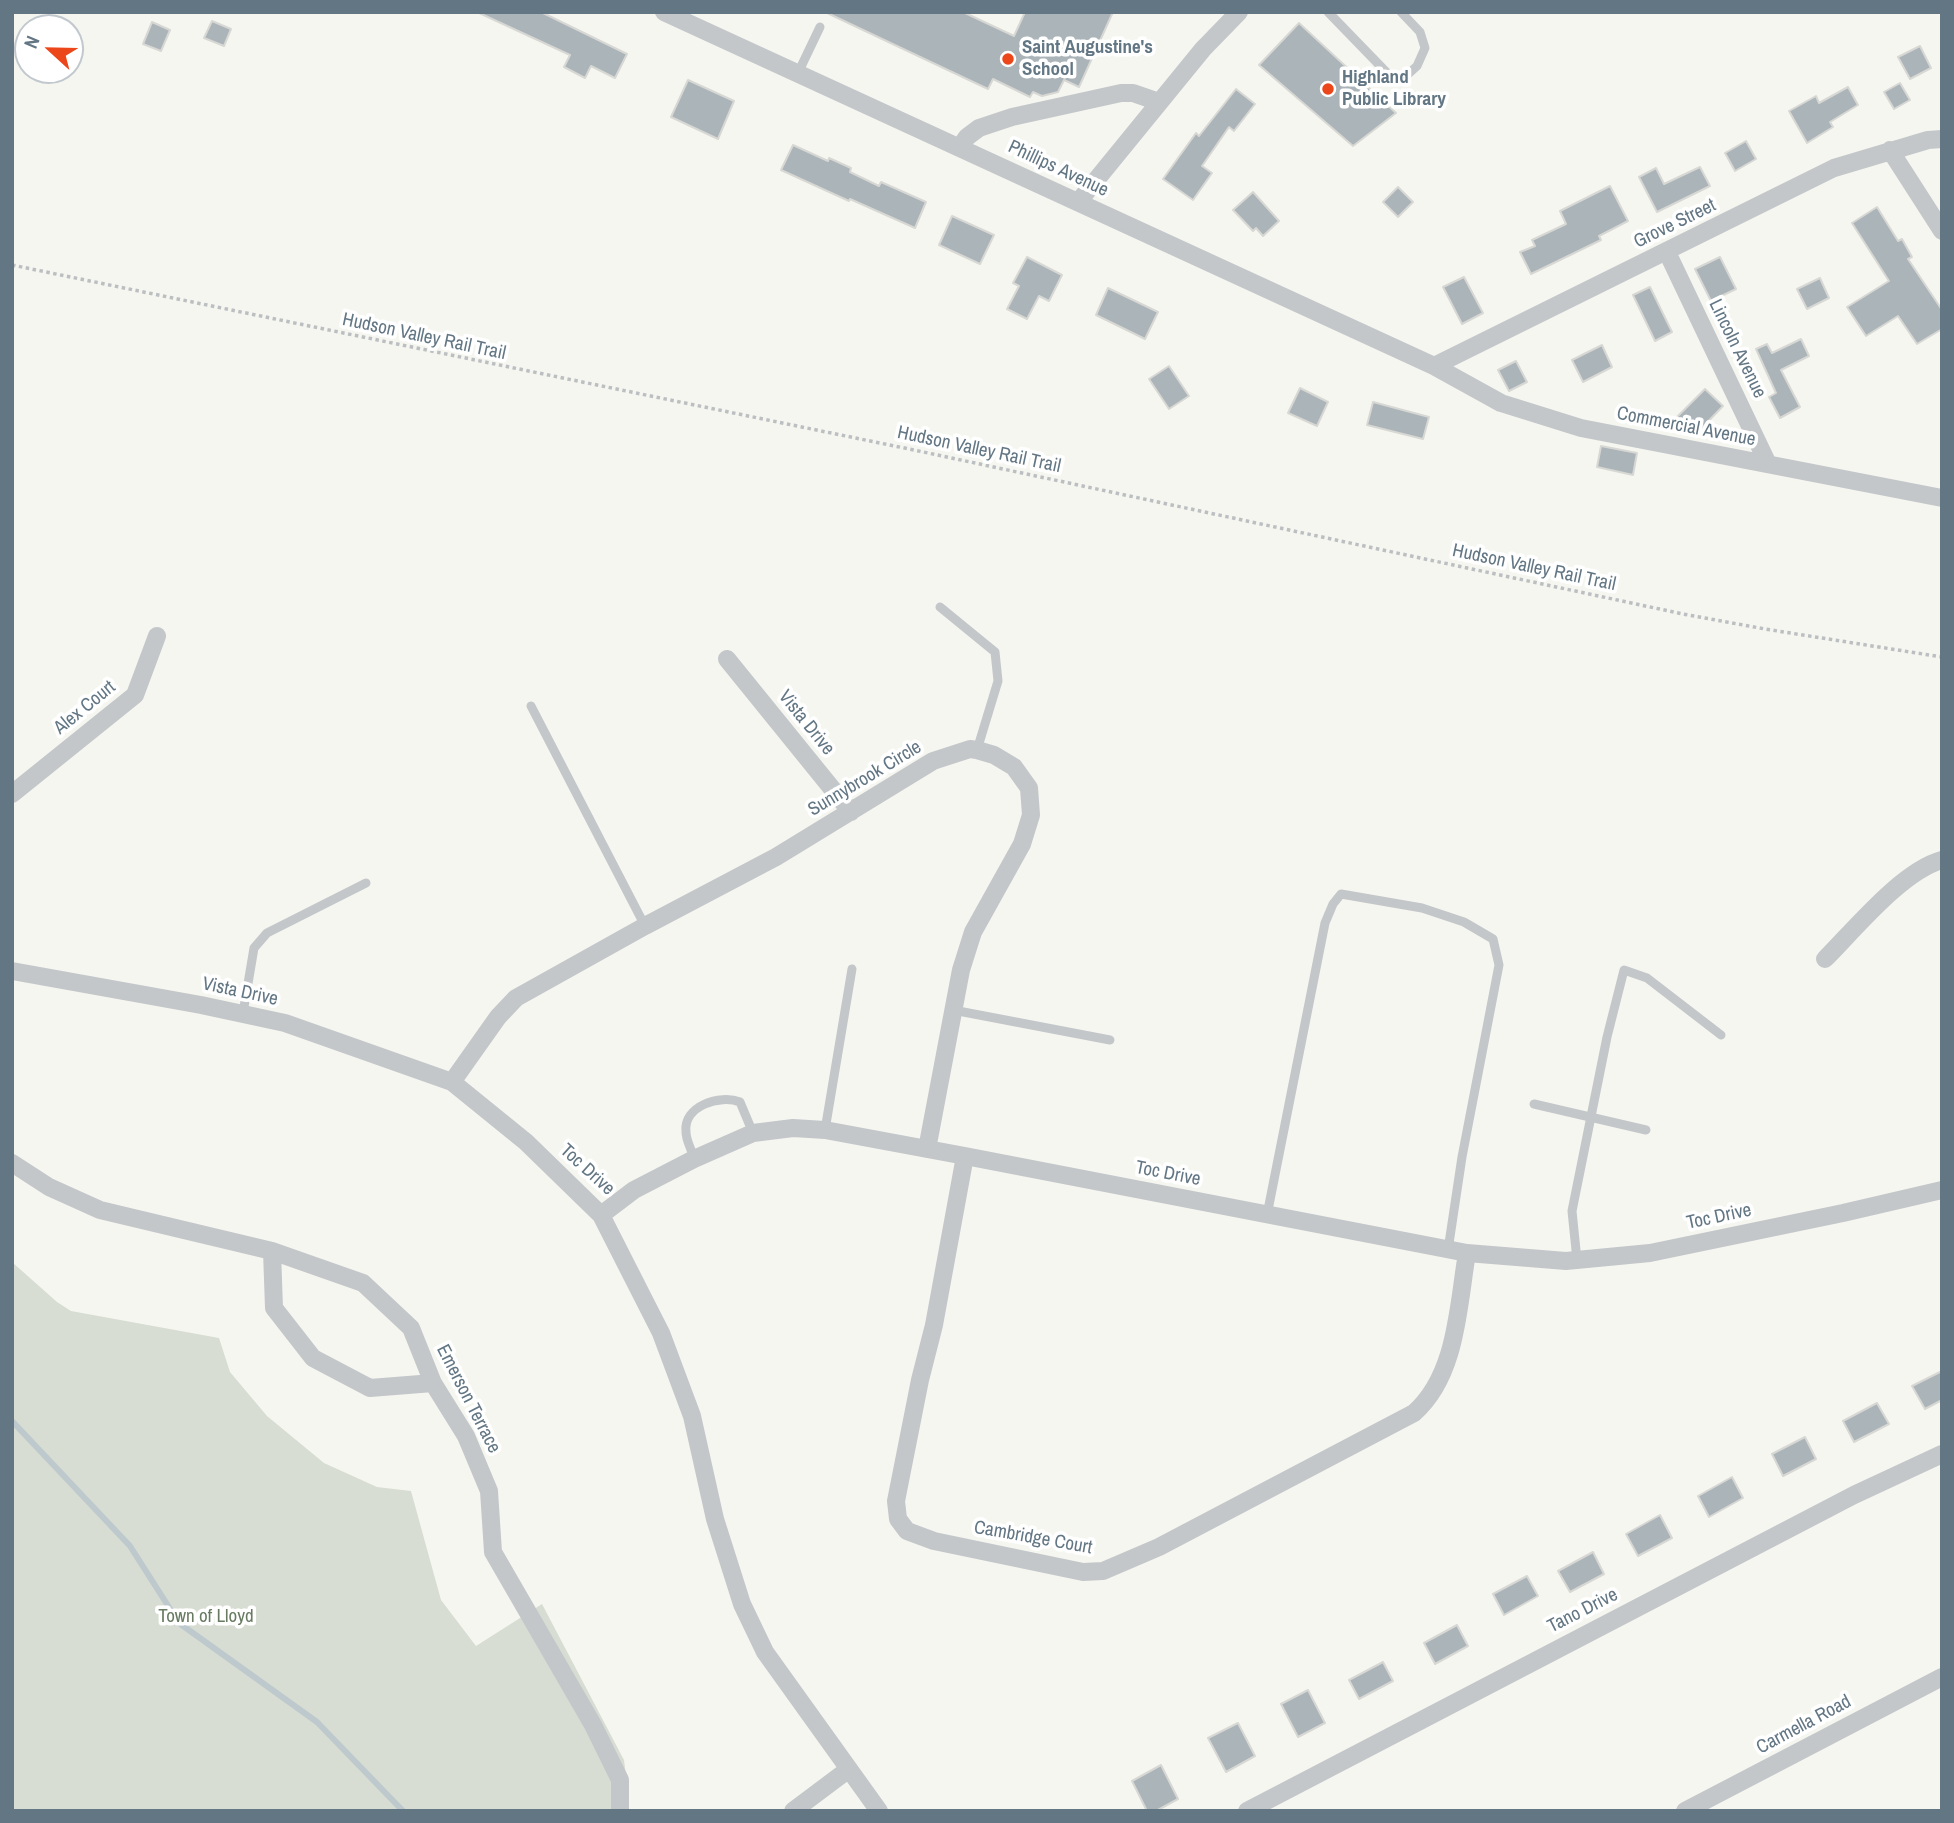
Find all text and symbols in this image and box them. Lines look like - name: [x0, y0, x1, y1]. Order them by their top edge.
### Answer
- north arrow: [14, 14, 84, 84]
- text: N: [17, 32, 46, 52]
- place label: Saint Augustine's School: [1022, 37, 1153, 81]
- marker: Saint Augustine's School: [1000, 51, 1016, 67]
- place label: Highland Public Library: [1342, 67, 1446, 111]
- marker: Highland Public Library: [1320, 81, 1336, 97]
- street label: Phillips Avenue: [1004, 136, 1112, 202]
- street label: Grove Street: [1630, 194, 1720, 254]
- street label: Lincoln Avenue: [1703, 296, 1771, 402]
- street label: Hudson Valley Rail Trail: [340, 309, 508, 365]
- street label: Commercial Avenue: [1615, 402, 1757, 452]
- street label: Hudson Valley Rail Trail: [895, 422, 1063, 478]
- street label: Hudson Valley Rail Trail: [1450, 540, 1618, 596]
- street label: Alex Court: [50, 676, 120, 740]
- street label: Vista Drive: [773, 686, 839, 760]
- street label: Sunnybrook Circle: [804, 736, 926, 822]
- street label: Vista Drive: [200, 973, 280, 1011]
- street label: Toc Drive: [555, 1140, 619, 1200]
- street label: Toc Drive: [1134, 1157, 1202, 1191]
- street label: Toc Drive: [1684, 1199, 1754, 1235]
- street label: Emerson Terrace: [431, 1341, 505, 1457]
- street label: Cambridge Court: [972, 1516, 1094, 1560]
- street label: Tano Drive: [1544, 1584, 1622, 1638]
- park label: Town of Lloyd: [158, 1606, 254, 1628]
- street label: Carmella Road: [1753, 1691, 1855, 1759]

